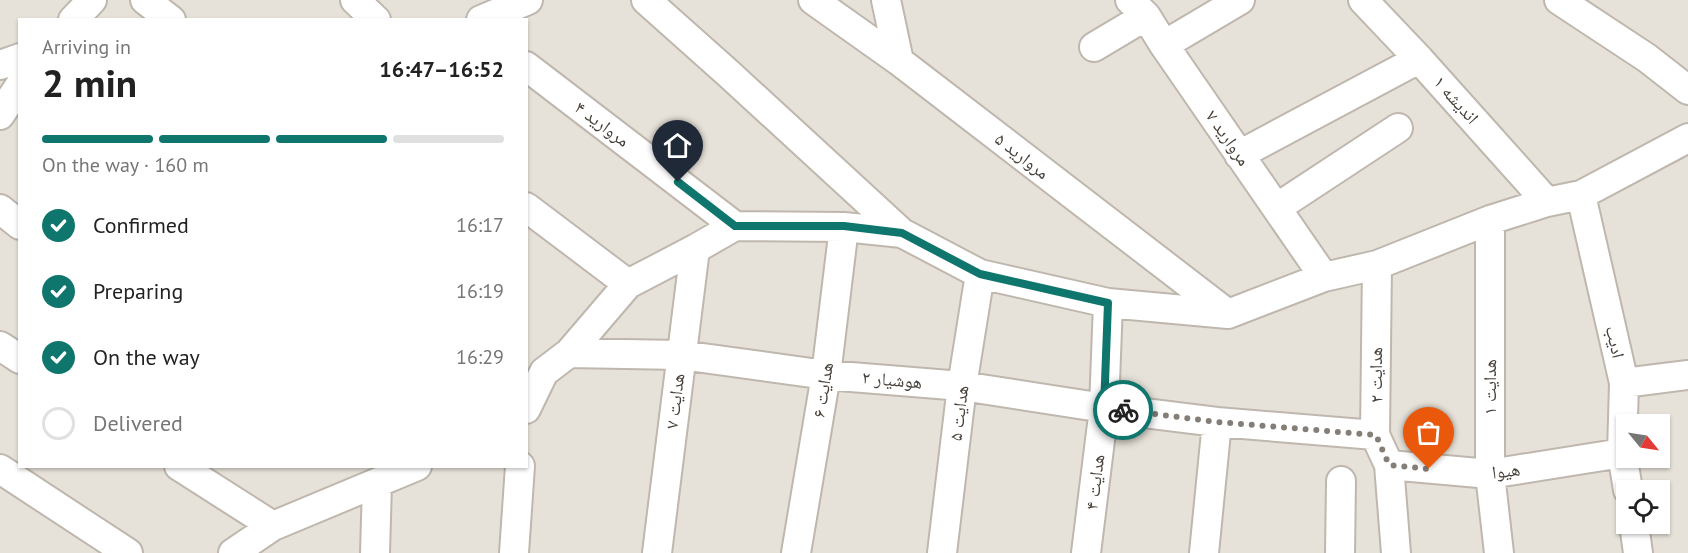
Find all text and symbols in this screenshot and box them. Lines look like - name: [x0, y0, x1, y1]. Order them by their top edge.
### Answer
- text: Arriving in: [42, 34, 131, 60]
- text: 16:47–16:52: [379, 55, 504, 83]
- text: 2 min: [42, 57, 137, 108]
- street label: اندیشه ۱: [1429, 71, 1484, 129]
- street label: مروارید ۴: [570, 96, 634, 152]
- street label: مروارید ۷: [1201, 105, 1256, 170]
- pin: [652, 120, 703, 182]
- street label: مروارید ۵: [991, 127, 1054, 184]
- icon: home: [661, 129, 694, 162]
- text: On the way · 160 m: [42, 152, 209, 178]
- icon: check: [42, 209, 75, 242]
- text: Confirmed: [93, 211, 189, 239]
- text: 16:17: [456, 212, 504, 238]
- icon: check: [42, 275, 75, 308]
- text: Preparing: [93, 277, 183, 305]
- text: 16:19: [456, 278, 504, 304]
- street label: ادیب: [1601, 323, 1630, 360]
- icon: check: [42, 341, 75, 374]
- text: On the way: [93, 343, 200, 371]
- text: 16:29: [456, 344, 504, 370]
- street label: هدایت ۲: [1364, 347, 1387, 403]
- street label: هدایت ۱: [1478, 359, 1501, 415]
- street label: هدایت ۶: [807, 361, 838, 419]
- street label: هوشیار ۲: [861, 365, 923, 394]
- street label: هدایت ۷: [660, 372, 689, 430]
- courier: [1093, 380, 1153, 440]
- street label: هدایت ۵: [944, 384, 973, 442]
- icon: bike: [1107, 394, 1140, 427]
- pin: [1403, 407, 1454, 469]
- text: Delivered: [93, 409, 183, 437]
- north arrow: [1616, 414, 1670, 468]
- map controls: [1616, 414, 1670, 534]
- icon: bag: [1412, 416, 1445, 449]
- street label: هدایت ۴: [1080, 453, 1109, 511]
- street label: هیوا: [1490, 457, 1521, 484]
- button: locate: [1616, 480, 1670, 534]

